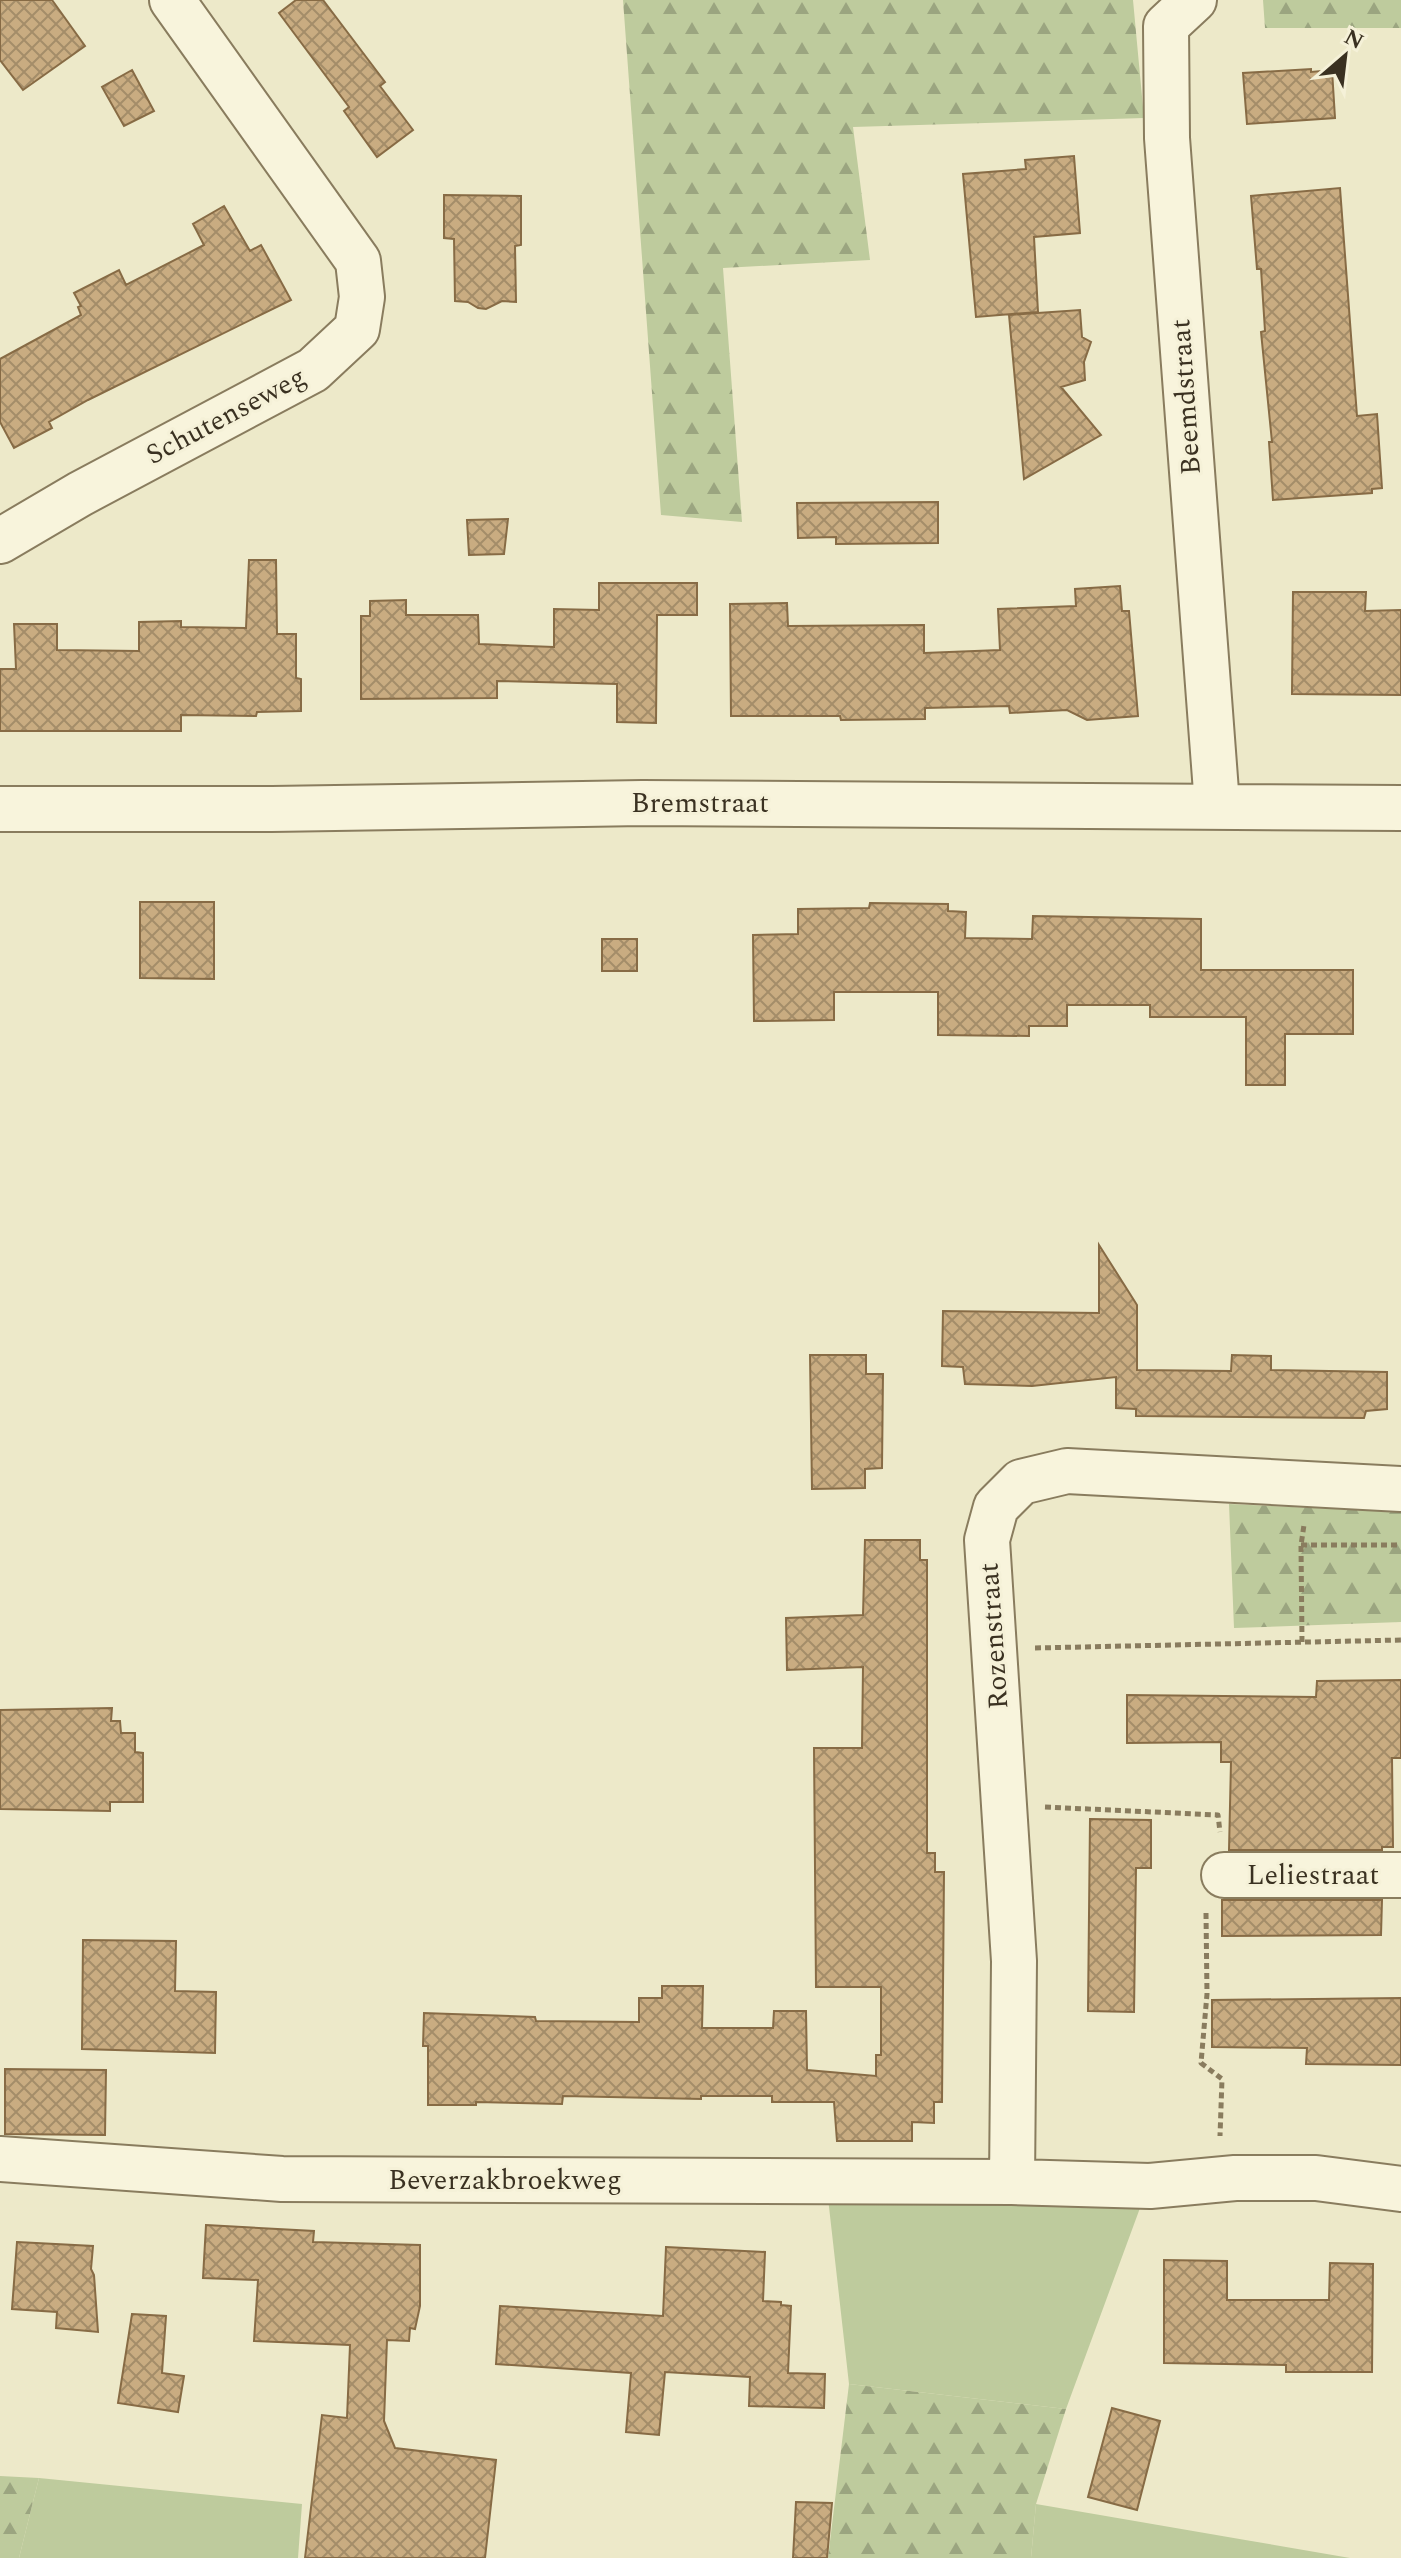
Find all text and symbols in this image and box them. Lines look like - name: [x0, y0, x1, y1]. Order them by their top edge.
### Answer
- north arrow: [1305, 16, 1385, 96]
- text: N: [1338, 21, 1369, 58]
- street label: Beemdstraat: [1159, 317, 1213, 476]
- street label: Schutenseweg: [138, 356, 314, 476]
- street label: Bremstraat: [631, 782, 769, 825]
- street label: Rozenstraat: [967, 1561, 1021, 1711]
- street label: Leliestraat: [1247, 1854, 1379, 1897]
- street label: Beverzakbroekweg: [388, 2159, 622, 2202]

